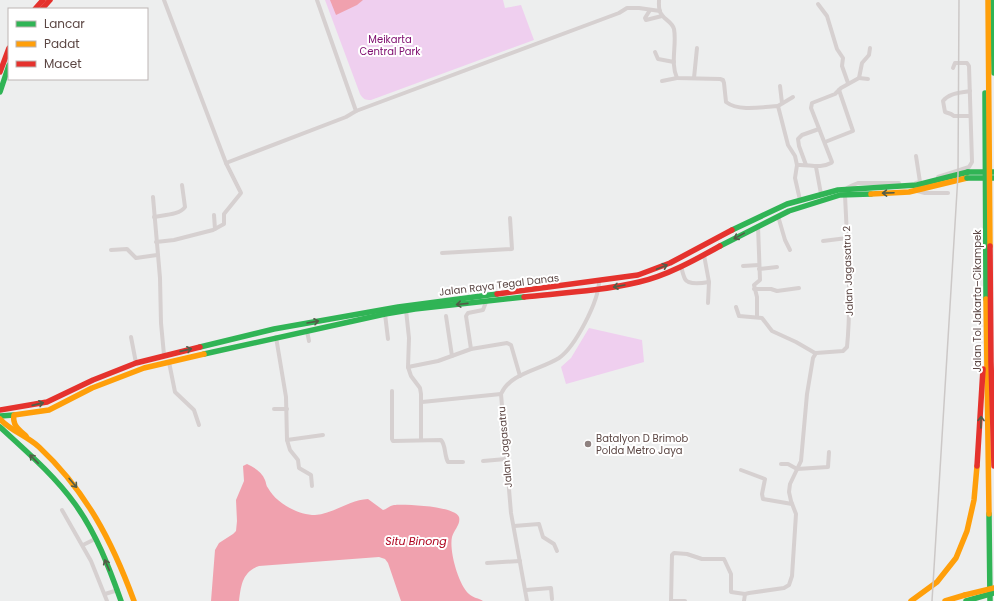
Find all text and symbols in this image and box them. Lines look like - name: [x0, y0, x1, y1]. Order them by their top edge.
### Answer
- legend: [8, 8, 148, 80]
- text: Lancar: [44, 15, 85, 32]
- park label: Meikarta Central Park: [359, 32, 421, 59]
- text: Padat: [44, 35, 80, 52]
- text: Macet: [44, 55, 82, 72]
- one-way arrow: [882, 189, 895, 197]
- street label: Jalan Jagasatru 2: [839, 225, 857, 316]
- street label: Jalan Tol Jakarta–Cikampek: [970, 229, 985, 372]
- one-way arrow: [733, 233, 745, 241]
- one-way arrow: [656, 262, 668, 270]
- street label: Jalan Raya Tegal Danas: [438, 270, 560, 300]
- one-way arrow: [613, 282, 626, 290]
- one-way arrow: [456, 300, 469, 308]
- one-way arrow: [306, 318, 319, 326]
- one-way arrow: [179, 345, 192, 353]
- one-way arrow: [32, 400, 45, 407]
- street label: Jalan Jagasatru: [494, 406, 516, 488]
- one-way arrow: [977, 416, 985, 429]
- place label: Batalyon D Brimob Polda Metro Jaya: [596, 431, 689, 458]
- marker: Batalyon D Brimob Polda Metro Jaya: [583, 439, 593, 449]
- one-way arrow: [29, 454, 39, 464]
- one-way arrow: [69, 478, 77, 489]
- water label: Situ Binong: [385, 533, 447, 549]
- one-way arrow: [103, 559, 110, 571]

